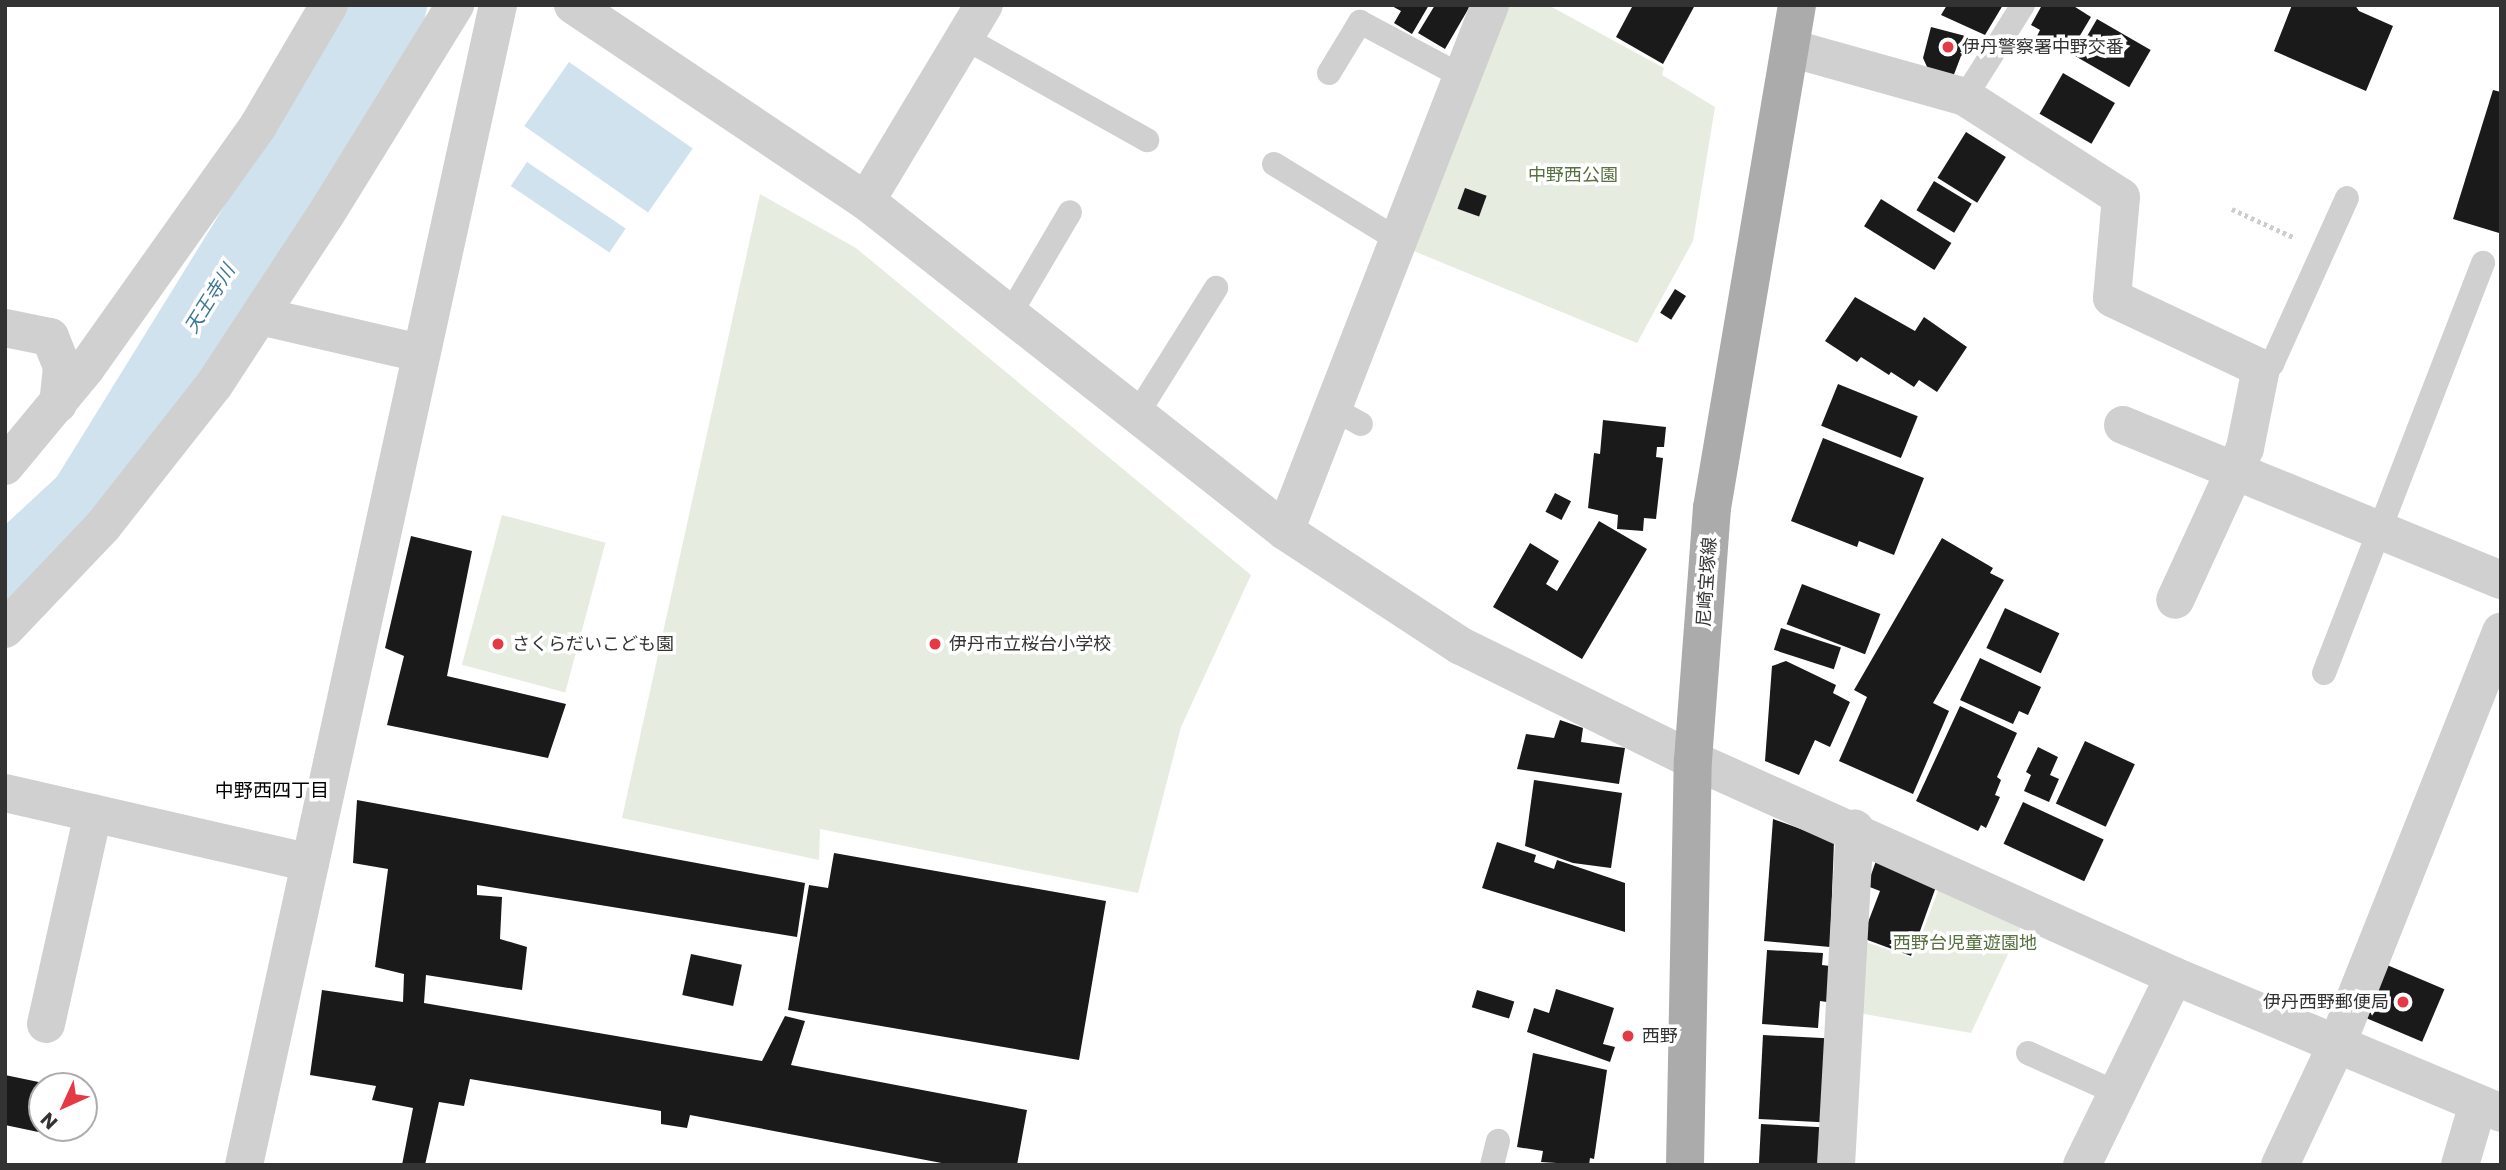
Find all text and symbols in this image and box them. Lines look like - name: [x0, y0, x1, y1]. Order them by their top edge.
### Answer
- place label: 伊丹警察署中野交番: [1962, 36, 2124, 58]
- marker: 伊丹警察署中野交番: [1940, 39, 1956, 55]
- park label: 中野西公園: [1528, 164, 1618, 186]
- water label: 天王寺川: [180, 261, 240, 337]
- street label: 尼崎宝塚線: [1693, 536, 1721, 628]
- place label: さくらだいこども園: [512, 633, 674, 655]
- place label: 伊丹市立桜台小学校: [949, 633, 1111, 655]
- marker: さくらだいこども園: [490, 636, 506, 652]
- marker: 伊丹市立桜台小学校: [927, 636, 943, 652]
- district label: 中野西四丁目: [215, 780, 329, 802]
- park label: 西野台児童遊園地: [1893, 932, 2037, 954]
- place label: 伊丹西野郵便局: [2263, 991, 2389, 1013]
- marker: 伊丹西野郵便局: [2395, 994, 2411, 1010]
- place label: 西野: [1642, 1025, 1678, 1047]
- marker: 西野: [1620, 1028, 1636, 1044]
- north arrow: [28, 1072, 98, 1142]
- text: N: [35, 1106, 64, 1135]

